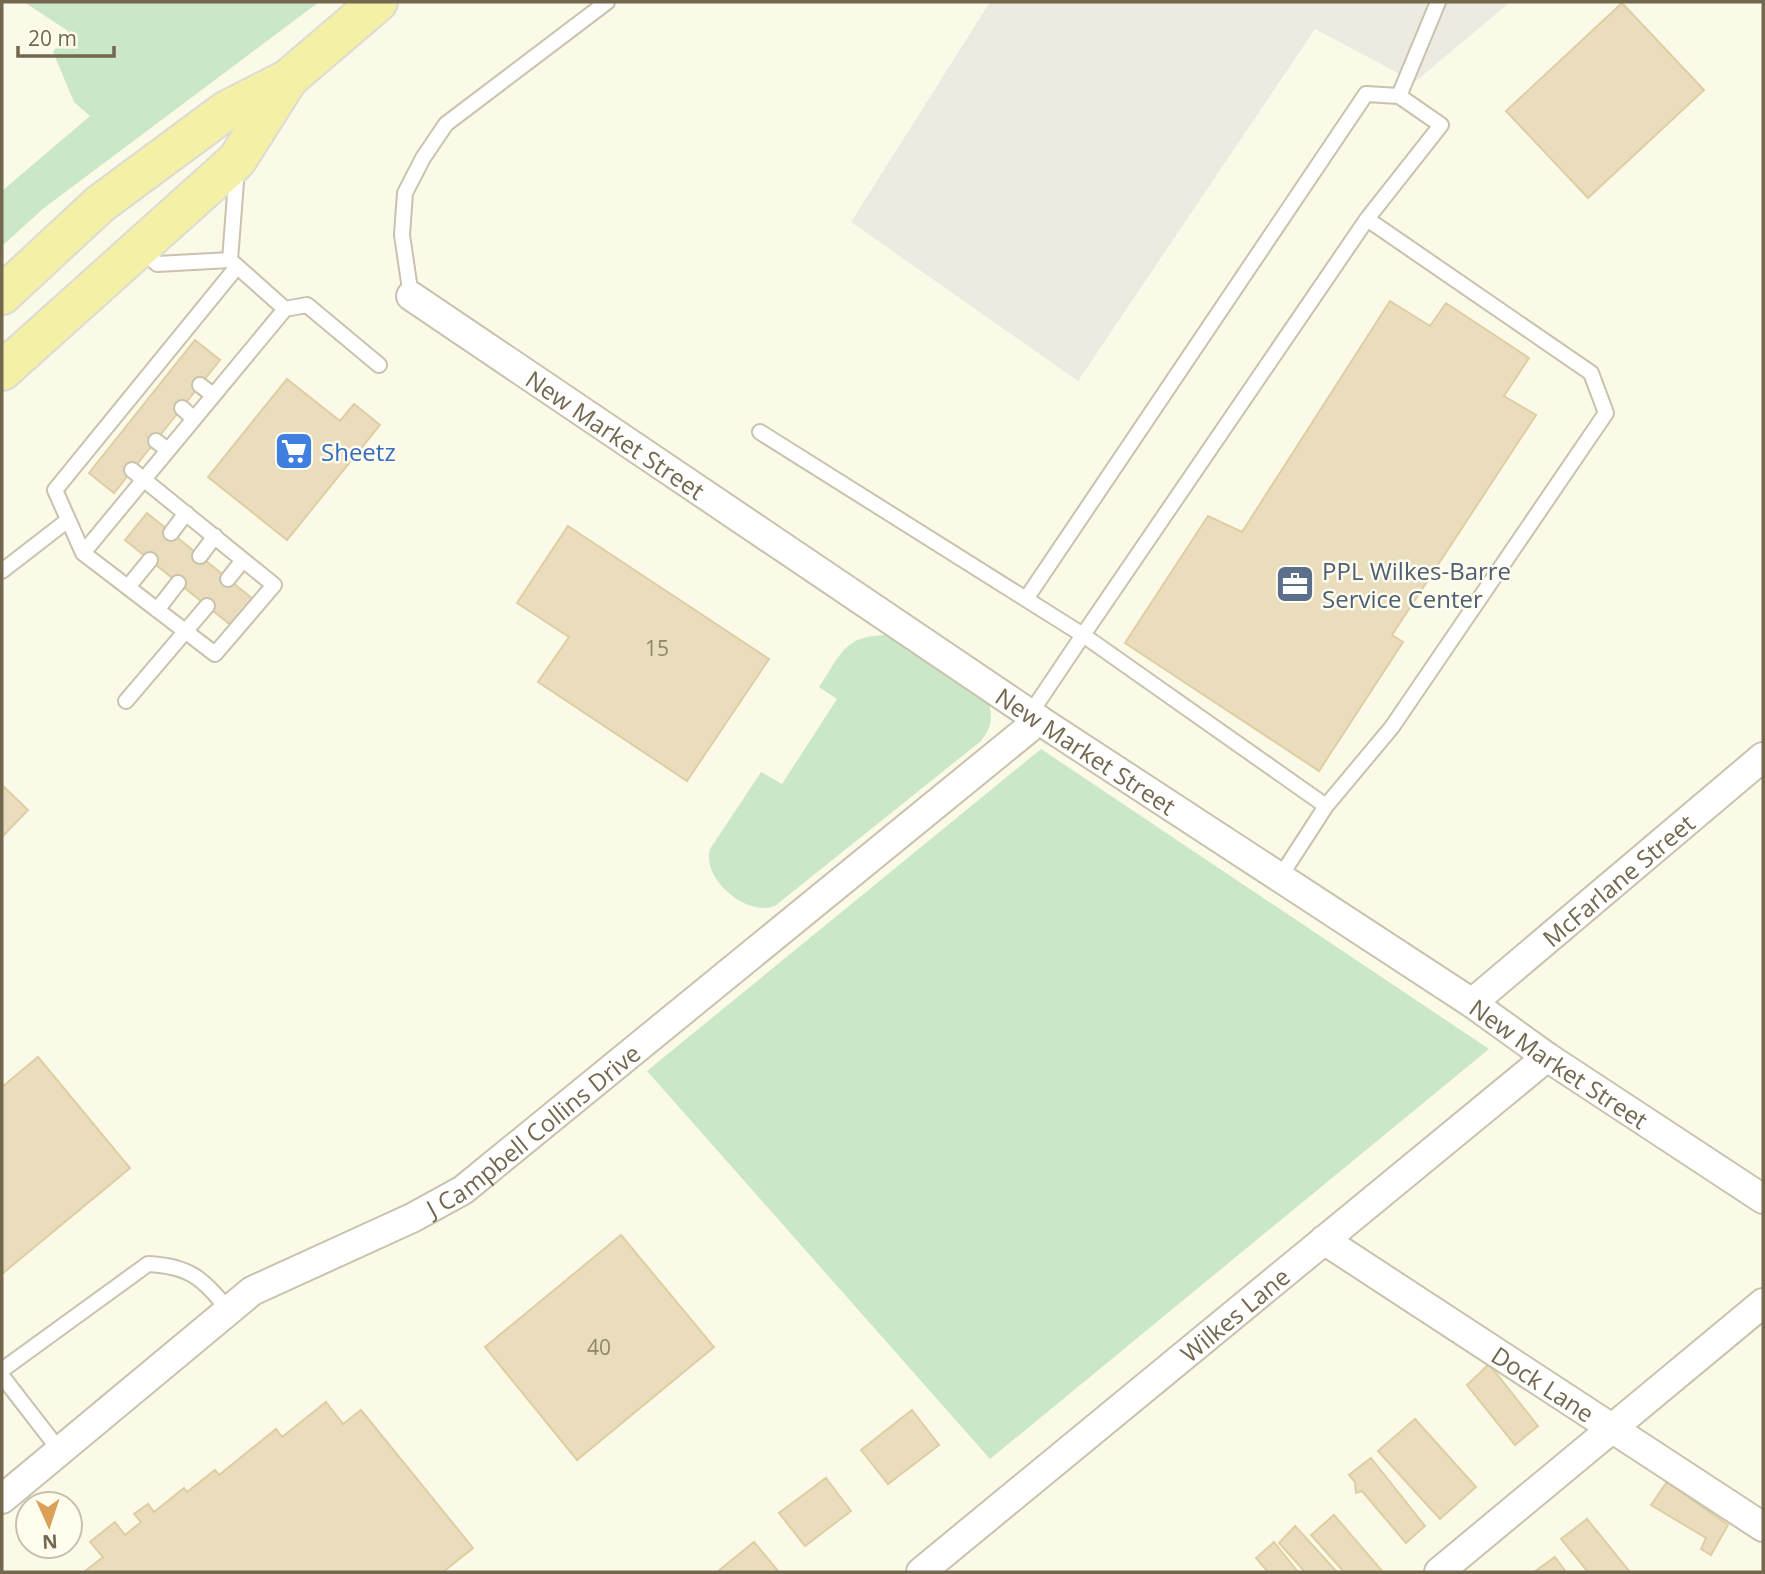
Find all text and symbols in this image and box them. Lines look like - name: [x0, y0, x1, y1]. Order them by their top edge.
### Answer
- scale bar: [18, 14, 114, 58]
- text: 20 m: [28, 24, 77, 52]
- street label: New Market Street: [520, 362, 712, 506]
- supermarket icon: Sheetz: [273, 430, 315, 472]
- place label: Sheetz: [321, 435, 396, 468]
- place label: PPL Wilkes-Barre Service Center: [1322, 554, 1511, 615]
- office icon: PPL Wilkes-Barre Service Center: [1274, 563, 1316, 605]
- house number: 15: [645, 634, 669, 662]
- street label: New Market Street: [990, 679, 1183, 822]
- street label: McFarlane Street: [1535, 806, 1701, 953]
- street label: New Market Street: [1464, 990, 1655, 1136]
- street label: J Campbell Collins Drive: [418, 1036, 647, 1225]
- street label: Wilkes Lane: [1173, 1259, 1296, 1369]
- house number: 40: [587, 1333, 611, 1361]
- street label: Dock Lane: [1486, 1338, 1601, 1429]
- north arrow: [14, 1490, 84, 1560]
- text: N: [41, 1529, 58, 1555]

